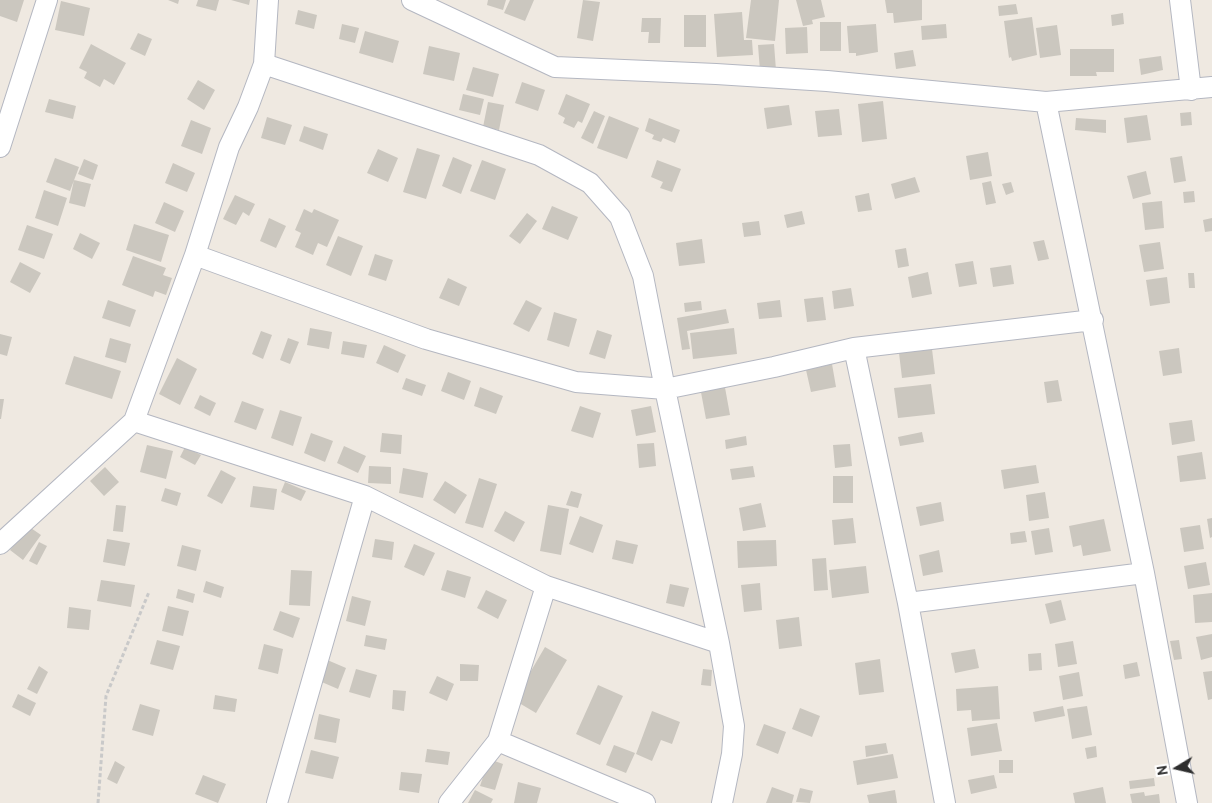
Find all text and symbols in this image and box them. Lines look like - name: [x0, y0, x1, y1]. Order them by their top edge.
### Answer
- north arrow: [1152, 743, 1202, 793]
- text: N: [1153, 764, 1172, 777]

